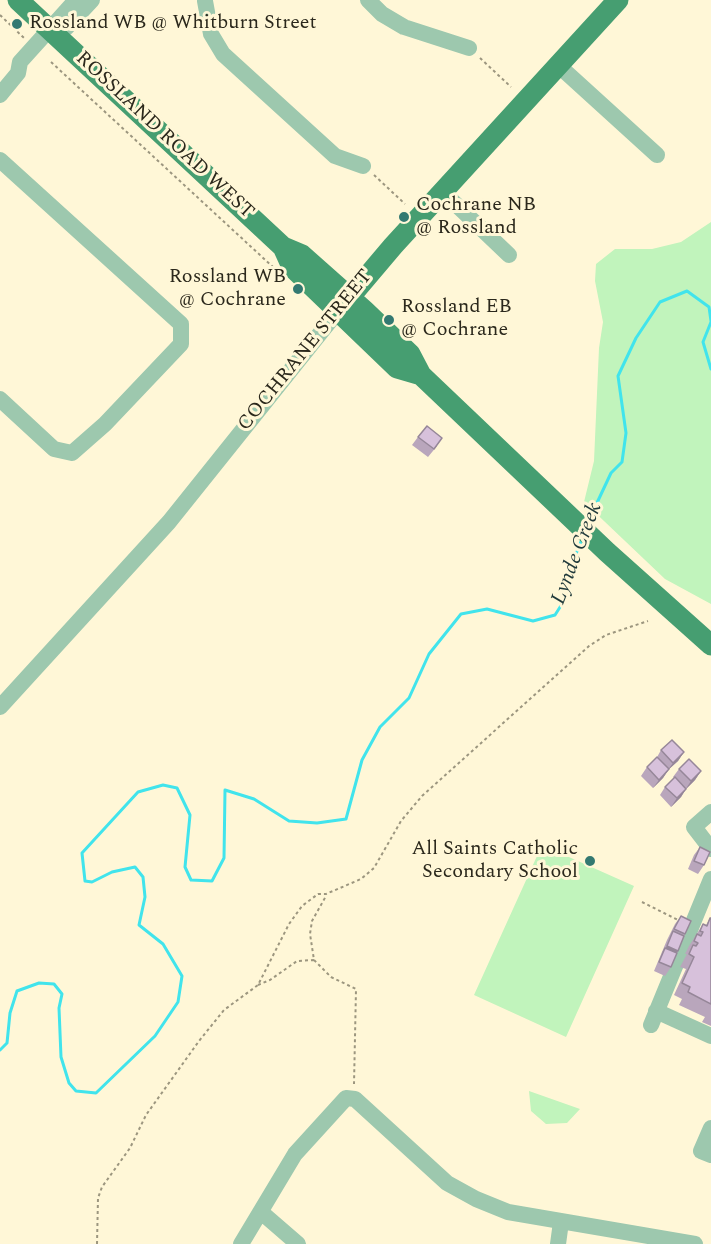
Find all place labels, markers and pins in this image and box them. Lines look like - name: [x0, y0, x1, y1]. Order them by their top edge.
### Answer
- place label: Rossland WB @ Whitburn Street: [29, 12, 317, 36]
- marker: Rossland WB @ Whitburn Street: [10, 17, 24, 31]
- place label: Cochrane NB @ Rossland: [416, 194, 536, 241]
- marker: Cochrane NB @ Rossland: [397, 210, 411, 224]
- place label: Rossland WB @ Cochrane: [169, 266, 286, 313]
- marker: Rossland WB @ Cochrane: [291, 282, 305, 296]
- place label: Rossland EB @ Cochrane: [401, 296, 512, 343]
- marker: Rossland EB @ Cochrane: [382, 313, 396, 327]
- place label: All Saints Catholic Secondary School: [411, 838, 578, 885]
- marker: All Saints Catholic Secondary School: [583, 854, 597, 868]

